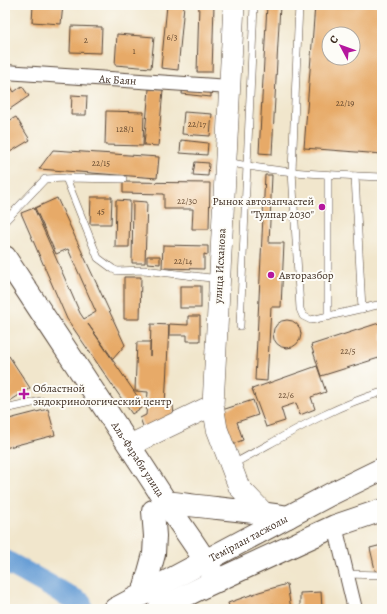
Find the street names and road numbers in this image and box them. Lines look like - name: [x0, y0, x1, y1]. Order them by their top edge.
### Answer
- street label: Ак Баян: [98, 71, 137, 88]
- street label: улица Исханова: [210, 227, 230, 305]
- street label: Аль-Фараби улица: [108, 418, 169, 500]
- street label: Темірлан тасжолы: [206, 511, 290, 565]

